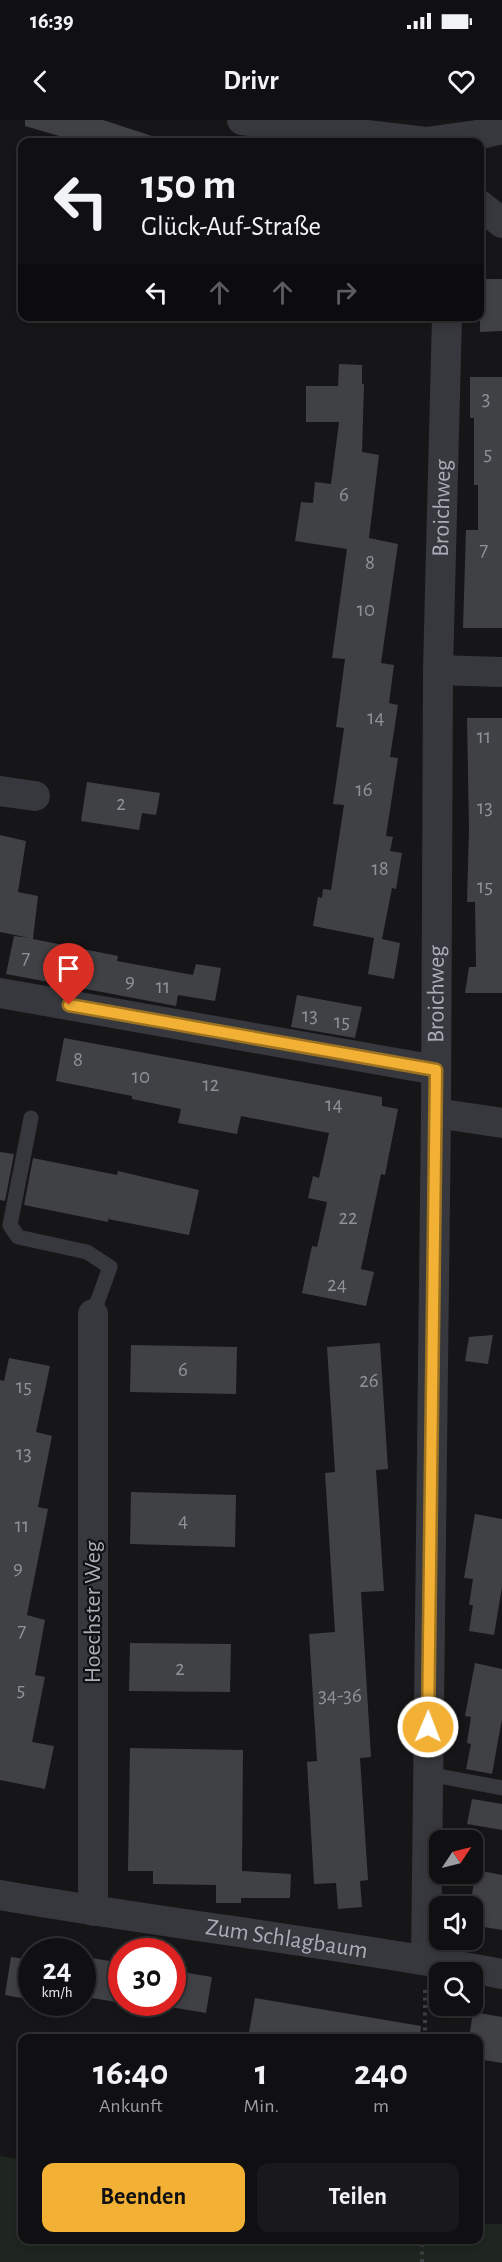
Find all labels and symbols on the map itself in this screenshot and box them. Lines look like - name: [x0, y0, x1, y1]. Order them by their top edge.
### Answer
- house number: 3: [482, 388, 490, 409]
- house number: 5: [484, 443, 492, 464]
- street label: Broichweg: [429, 459, 455, 557]
- house number: 6: [339, 484, 349, 505]
- house number: 7: [480, 539, 489, 560]
- house number: 8: [365, 552, 375, 573]
- house number: 10: [357, 599, 375, 620]
- house number: 14: [367, 707, 385, 728]
- house number: 11: [477, 726, 491, 747]
- house number: 16: [355, 779, 373, 800]
- house number: 2: [116, 793, 126, 814]
- house number: 13: [477, 797, 493, 818]
- house number: 18: [371, 858, 389, 879]
- house number: 15: [477, 876, 493, 897]
- pin: [43, 943, 94, 1005]
- street label: Broichweg: [424, 945, 449, 1043]
- house number: 7: [22, 947, 31, 968]
- house number: 9: [125, 970, 135, 991]
- house number: 11: [156, 976, 170, 997]
- house number: 13: [302, 1005, 318, 1026]
- house number: 15: [334, 1011, 350, 1032]
- house number: 8: [73, 1049, 83, 1070]
- house number: 10: [132, 1066, 150, 1087]
- house number: 12: [203, 1074, 219, 1095]
- house number: 14: [325, 1094, 343, 1115]
- house number: 22: [338, 1207, 358, 1228]
- house number: 24: [327, 1274, 347, 1295]
- house number: 6: [178, 1359, 188, 1380]
- house number: 26: [359, 1370, 379, 1391]
- house number: 15: [16, 1376, 32, 1397]
- house number: 13: [16, 1443, 32, 1464]
- house number: 4: [178, 1510, 188, 1531]
- house number: 11: [15, 1515, 29, 1536]
- street label: Hoechster Weg: [81, 1541, 105, 1683]
- house number: 9: [13, 1557, 23, 1578]
- house number: 7: [18, 1620, 27, 1641]
- house number: 2: [175, 1658, 185, 1679]
- house number: 5: [17, 1679, 25, 1700]
- house number: 34-36: [318, 1685, 362, 1706]
- position arrow: [396, 1695, 460, 1759]
- north arrow: [429, 1830, 483, 1884]
- street label: Zum Schlagbaum: [204, 1915, 369, 1963]
- speed limit sign: 30: [108, 1938, 186, 2016]

